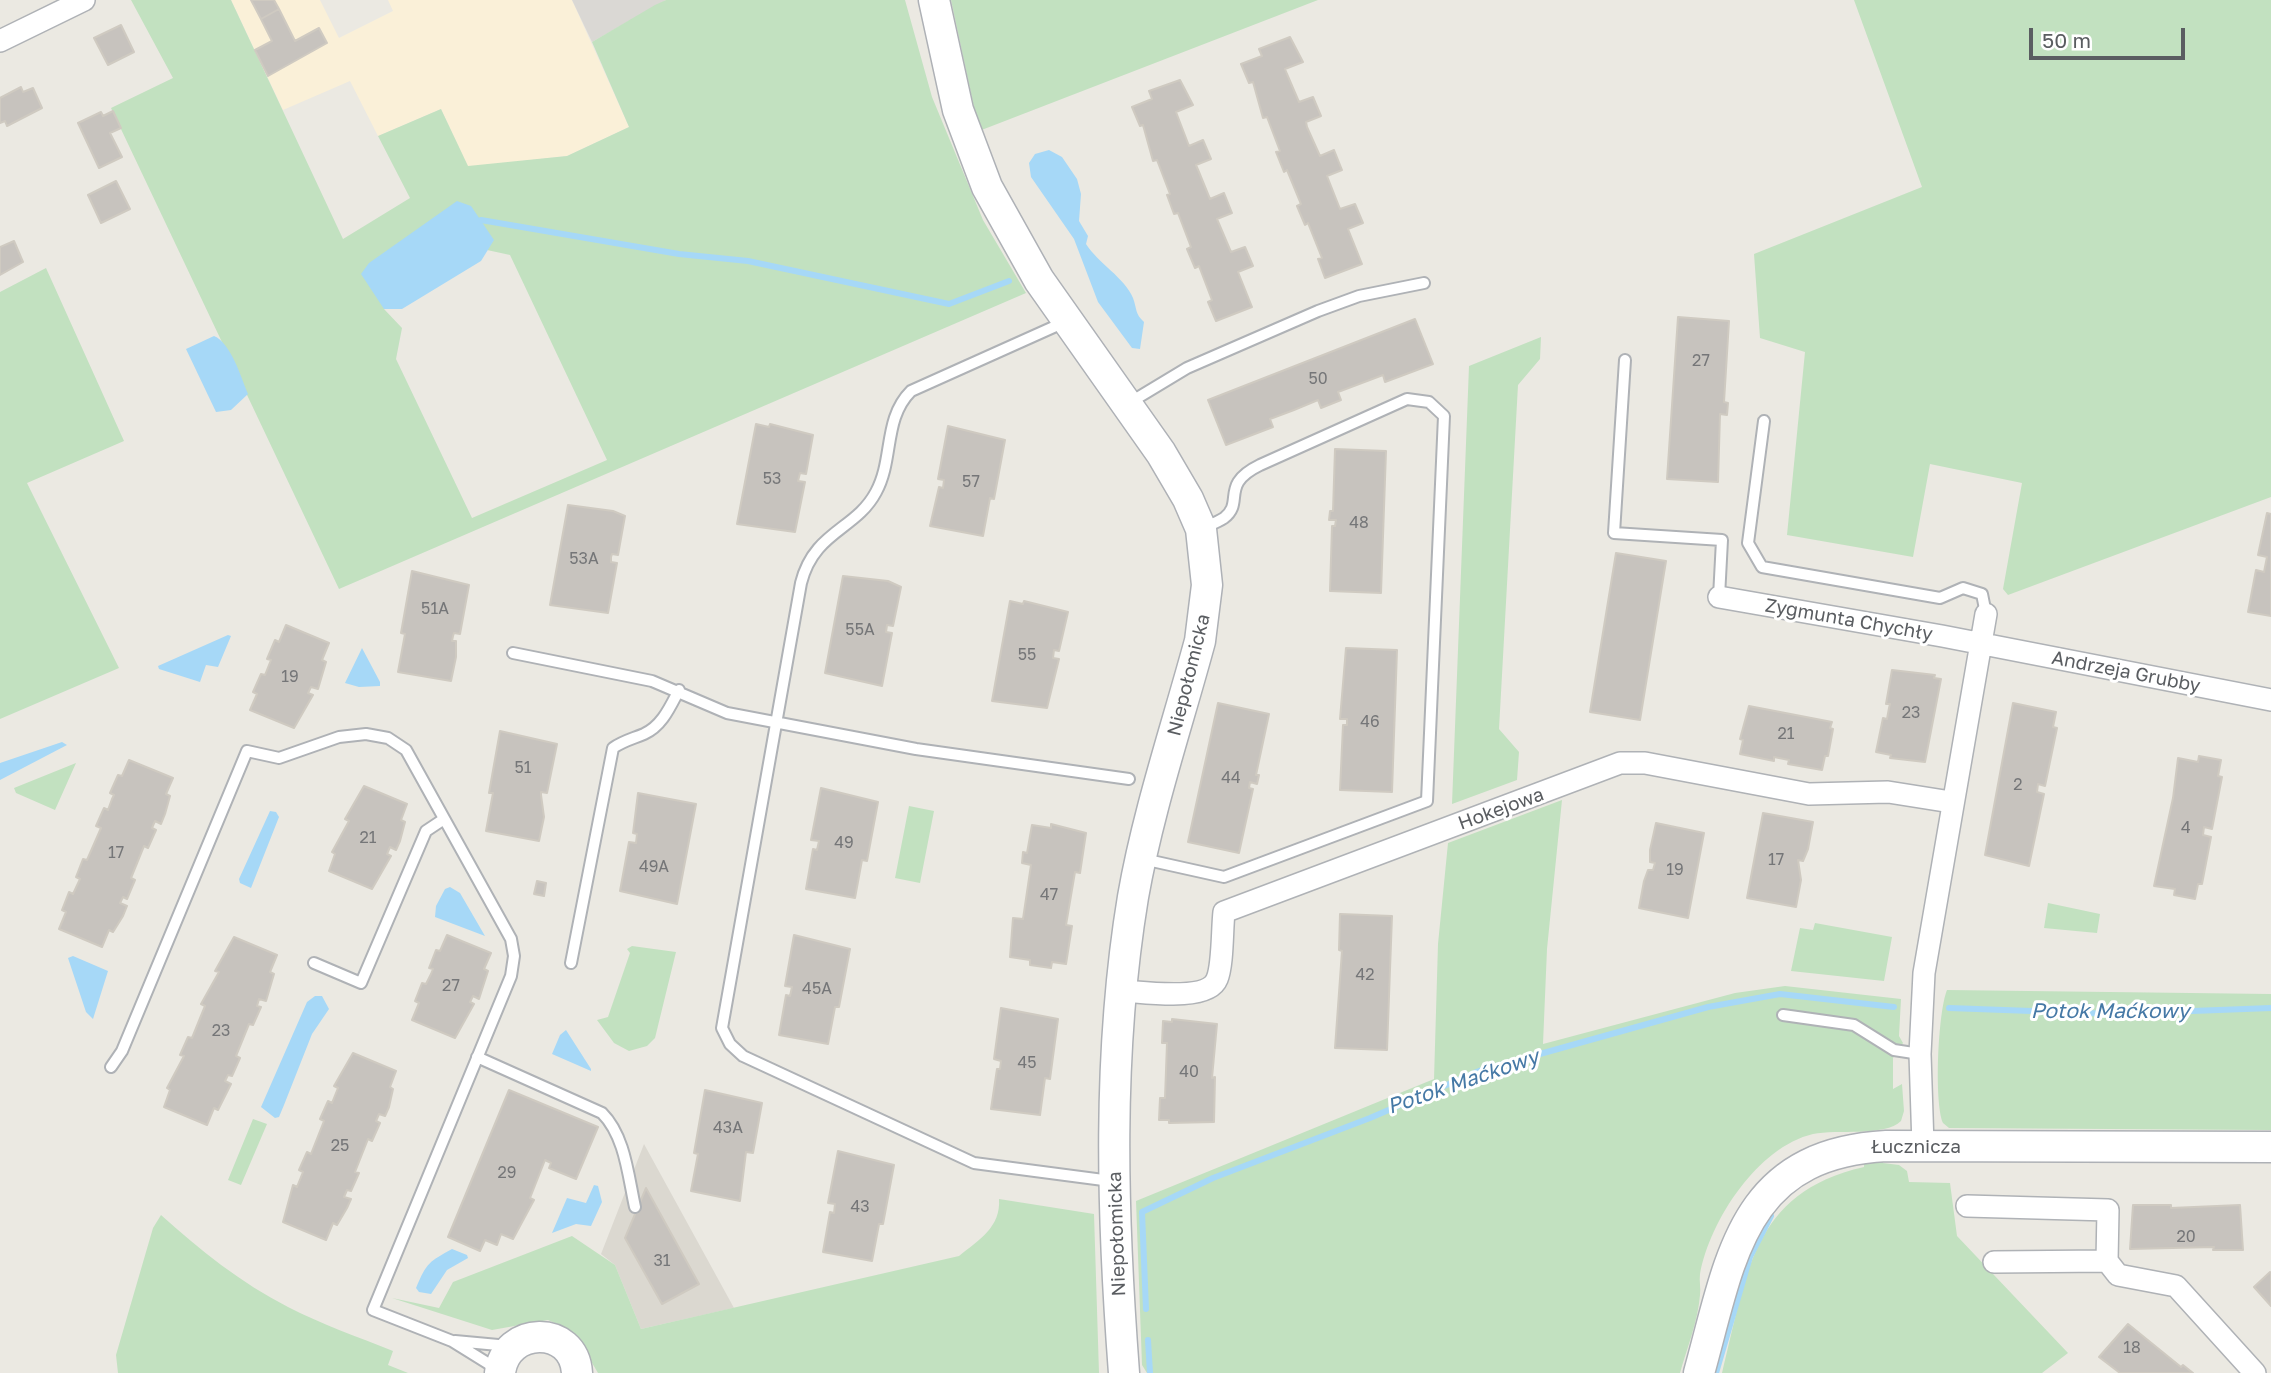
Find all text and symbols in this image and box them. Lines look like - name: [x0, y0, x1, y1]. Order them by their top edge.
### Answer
- scale bar: [2033, 14, 2189, 58]
- text: 50 m: [2042, 27, 2091, 53]
- house number: 27: [1692, 351, 1710, 371]
- house number: 50: [1308, 369, 1328, 389]
- house number: 53: [763, 469, 781, 489]
- house number: 57: [962, 472, 980, 492]
- house number: 48: [1349, 513, 1369, 533]
- house number: 53A: [569, 549, 599, 569]
- street label: Zygmunta Chychły: [1763, 594, 1935, 646]
- house number: 51A: [421, 599, 449, 619]
- street label: Niepołomicka: [1163, 612, 1215, 738]
- house number: 55A: [845, 620, 875, 640]
- house number: 55: [1018, 645, 1036, 665]
- street label: Andrzeja Grubby: [2050, 646, 2202, 698]
- house number: 19: [281, 667, 299, 687]
- house number: 23: [1902, 703, 1920, 723]
- house number: 46: [1360, 712, 1380, 732]
- house number: 21: [1777, 724, 1795, 744]
- house number: 51: [514, 758, 532, 778]
- house number: 44: [1221, 768, 1241, 788]
- house number: 2: [2013, 775, 2023, 795]
- street label: Hokejowa: [1455, 783, 1547, 835]
- house number: 4: [2181, 818, 2191, 838]
- house number: 21: [359, 828, 377, 848]
- house number: 49: [834, 833, 854, 853]
- house number: 17: [108, 843, 124, 863]
- house number: 17: [1768, 850, 1784, 870]
- house number: 49A: [639, 857, 669, 877]
- house number: 19: [1666, 860, 1684, 880]
- house number: 47: [1040, 885, 1058, 905]
- house number: 42: [1355, 965, 1375, 985]
- house number: 27: [442, 976, 460, 996]
- house number: 45A: [802, 979, 832, 999]
- water label: Potok Maćkowy: [2031, 998, 2189, 1024]
- house number: 23: [212, 1021, 230, 1041]
- water label: Potok Maćkowy: [1384, 1044, 1542, 1120]
- house number: 45: [1017, 1053, 1037, 1073]
- house number: 40: [1179, 1062, 1199, 1082]
- house number: 43A: [713, 1118, 743, 1138]
- house number: 25: [331, 1136, 349, 1156]
- street label: Łucznicza: [1871, 1136, 1961, 1158]
- house number: 29: [498, 1163, 516, 1183]
- street label: Niepołomicka: [1103, 1171, 1131, 1297]
- house number: 43: [850, 1197, 870, 1217]
- house number: 20: [2176, 1227, 2196, 1247]
- house number: 31: [653, 1251, 671, 1271]
- house number: 18: [2123, 1338, 2141, 1358]

